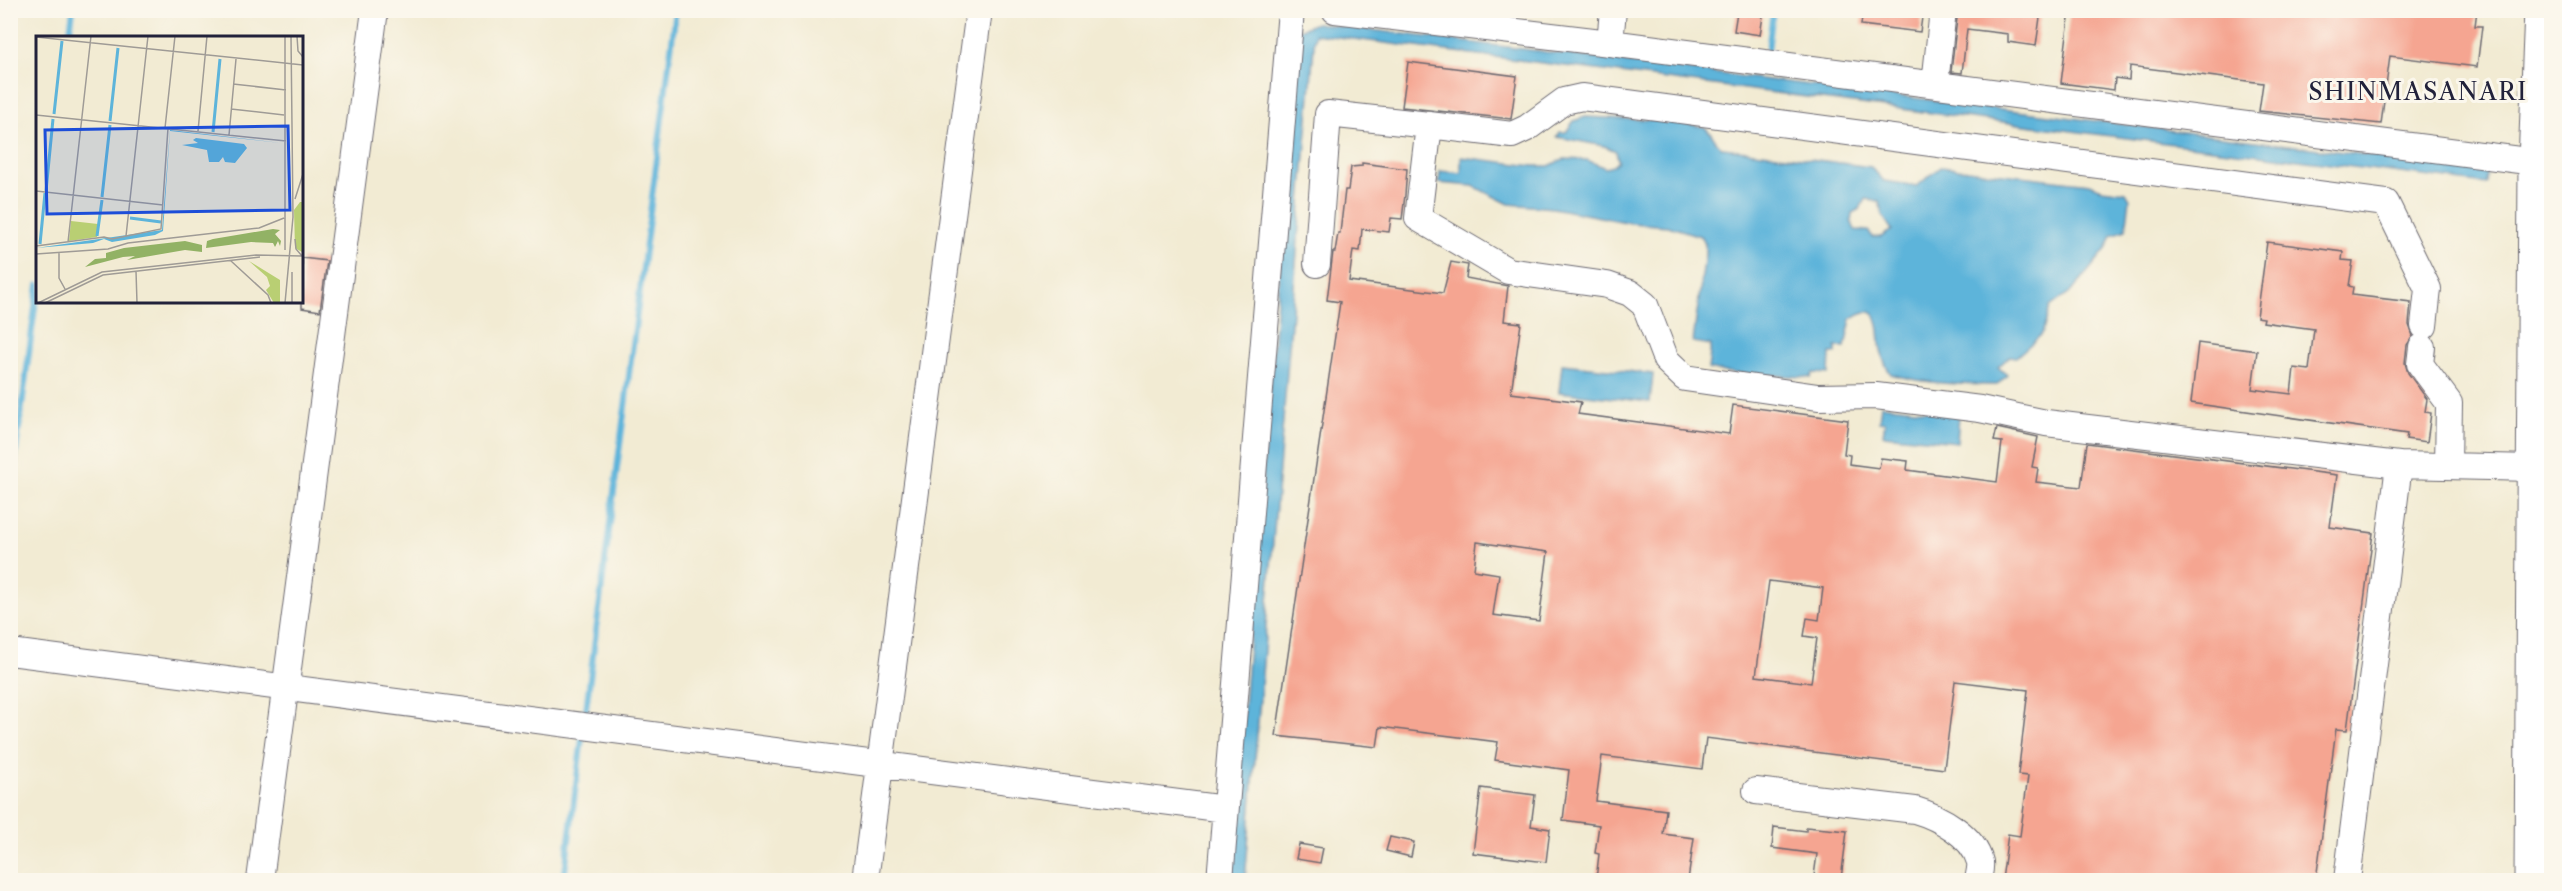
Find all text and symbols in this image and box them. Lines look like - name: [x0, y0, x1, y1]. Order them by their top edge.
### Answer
- inset map: [36, 36, 303, 303]
- district label: SHINMASANARI: [2308, 77, 2528, 106]

